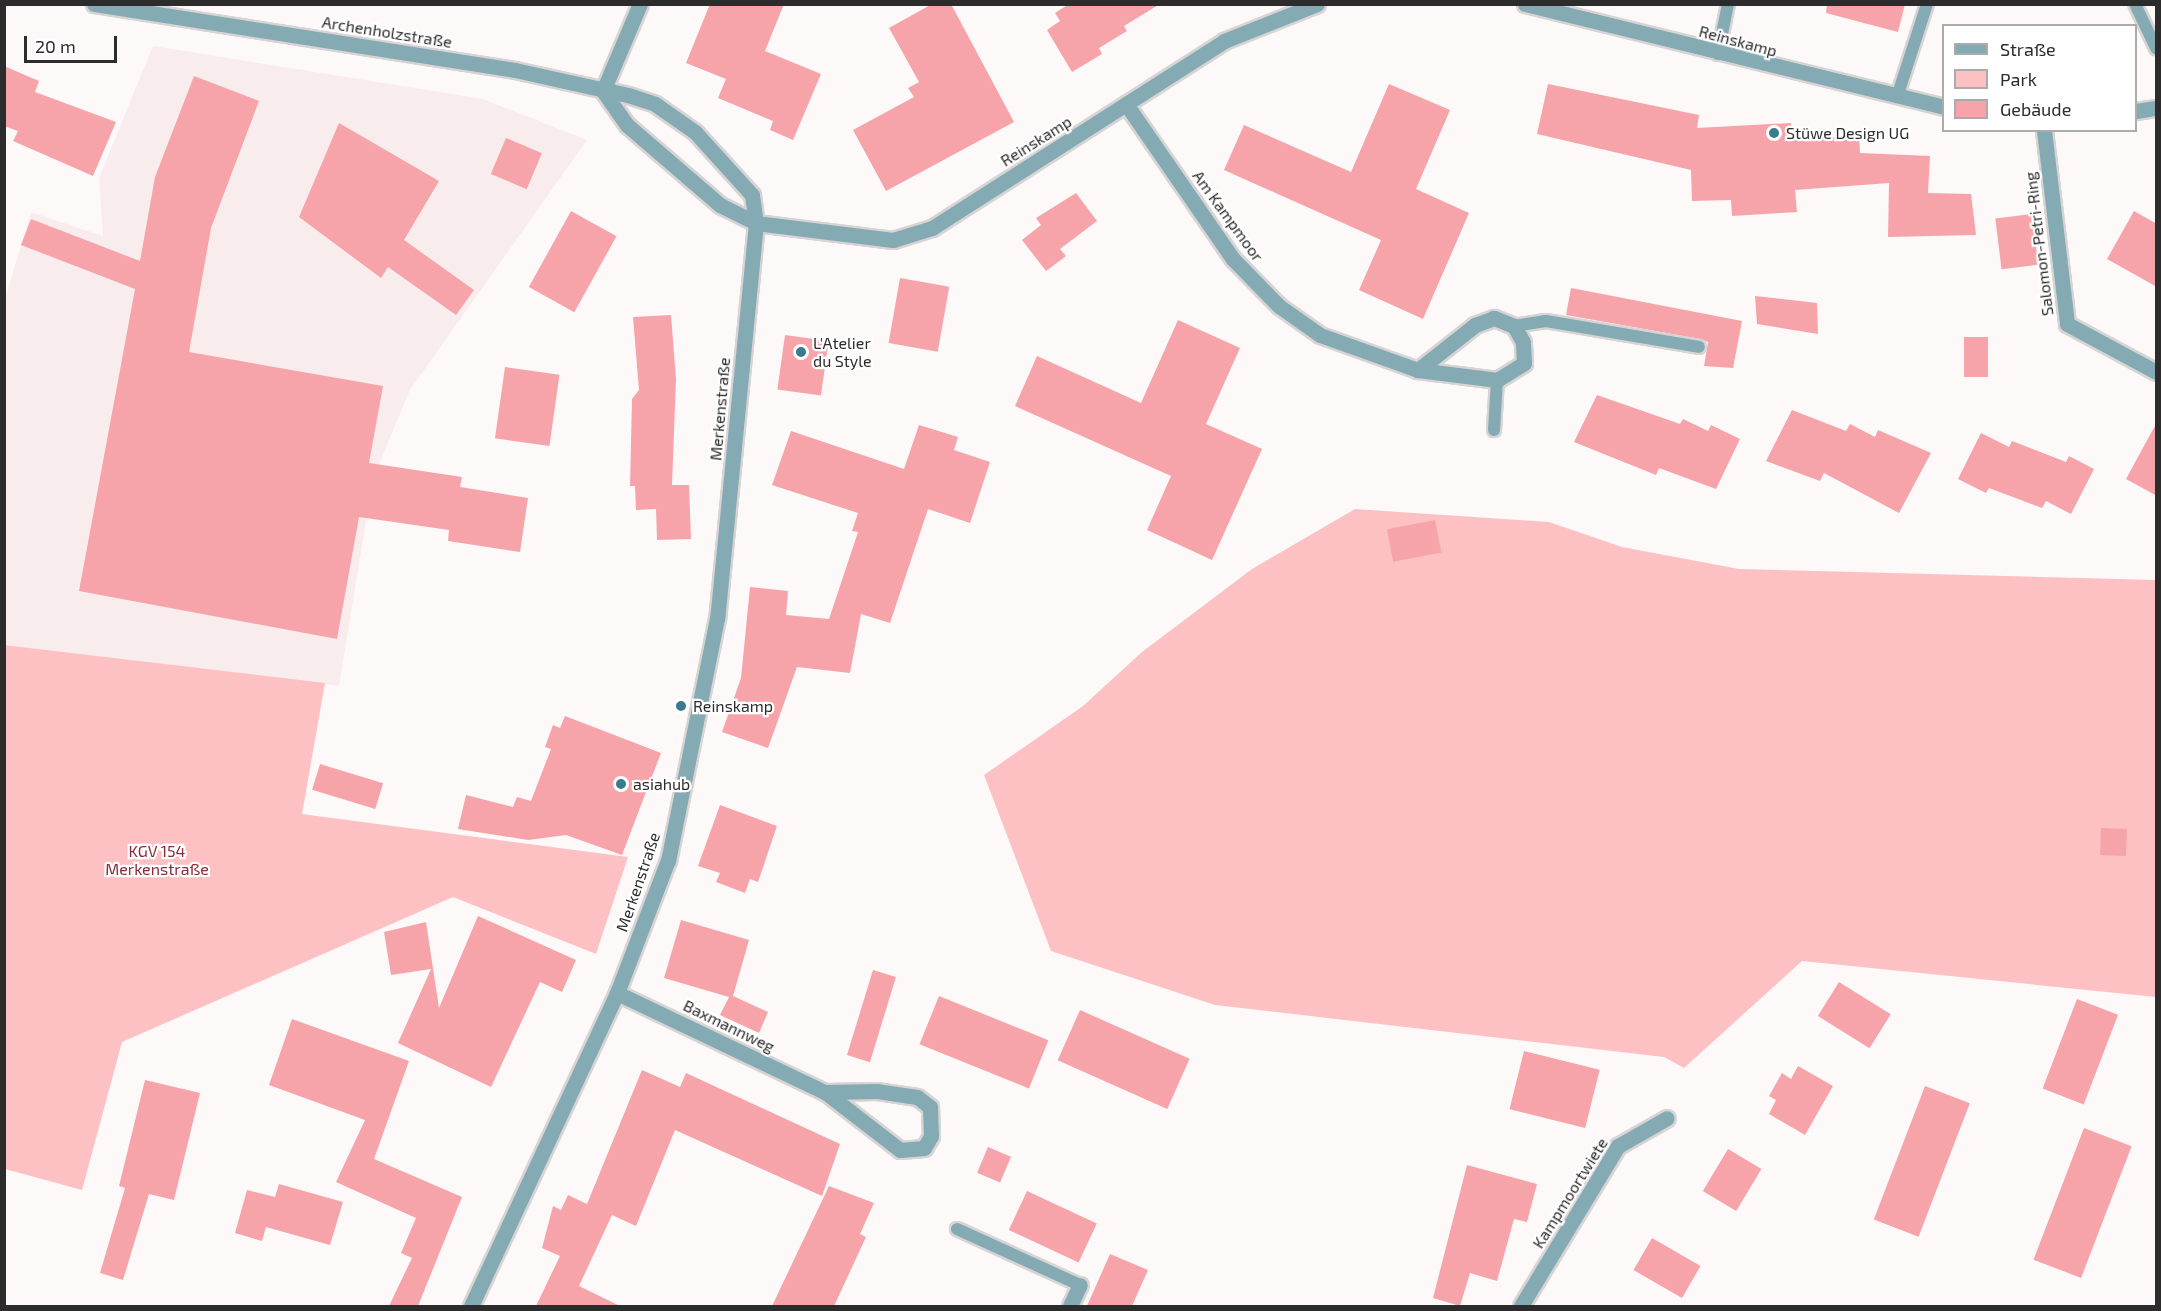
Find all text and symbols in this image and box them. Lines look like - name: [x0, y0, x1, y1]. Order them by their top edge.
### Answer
- street label: Archenholzstraße: [321, 12, 453, 52]
- street label: Reinskamp: [1697, 21, 1779, 61]
- scale bar: [27, 24, 120, 62]
- legend: [1942, 24, 2137, 132]
- text: 20 m: [35, 35, 76, 57]
- text: Straße: [2000, 38, 2056, 60]
- text: Park: [2000, 68, 2037, 90]
- text: Gebäude: [2000, 98, 2071, 120]
- street label: Reinskamp: [997, 112, 1075, 170]
- place label: Stüwe Design UG: [1786, 123, 1909, 143]
- marker: Stüwe Design UG: [1767, 126, 1781, 140]
- street label: Am Kampmoor: [1189, 167, 1267, 265]
- street label: Salomon-Petri-Ring: [2021, 171, 2057, 317]
- place label: L'Atelier du Style: [813, 333, 872, 371]
- marker: L'Atelier du Style: [794, 345, 808, 359]
- street label: Merkenstraße: [706, 357, 734, 461]
- place label: Reinskamp: [693, 696, 773, 716]
- marker: Reinskamp: [674, 699, 688, 713]
- place label: asiahub: [633, 774, 690, 794]
- marker: asiahub: [614, 777, 628, 791]
- street label: Merkenstraße: [612, 830, 664, 934]
- park label: KGV 154 Merkenstraße: [105, 841, 209, 879]
- street label: Baxmannweg: [680, 996, 778, 1056]
- street label: Kampmoortwiete: [1528, 1134, 1612, 1252]

